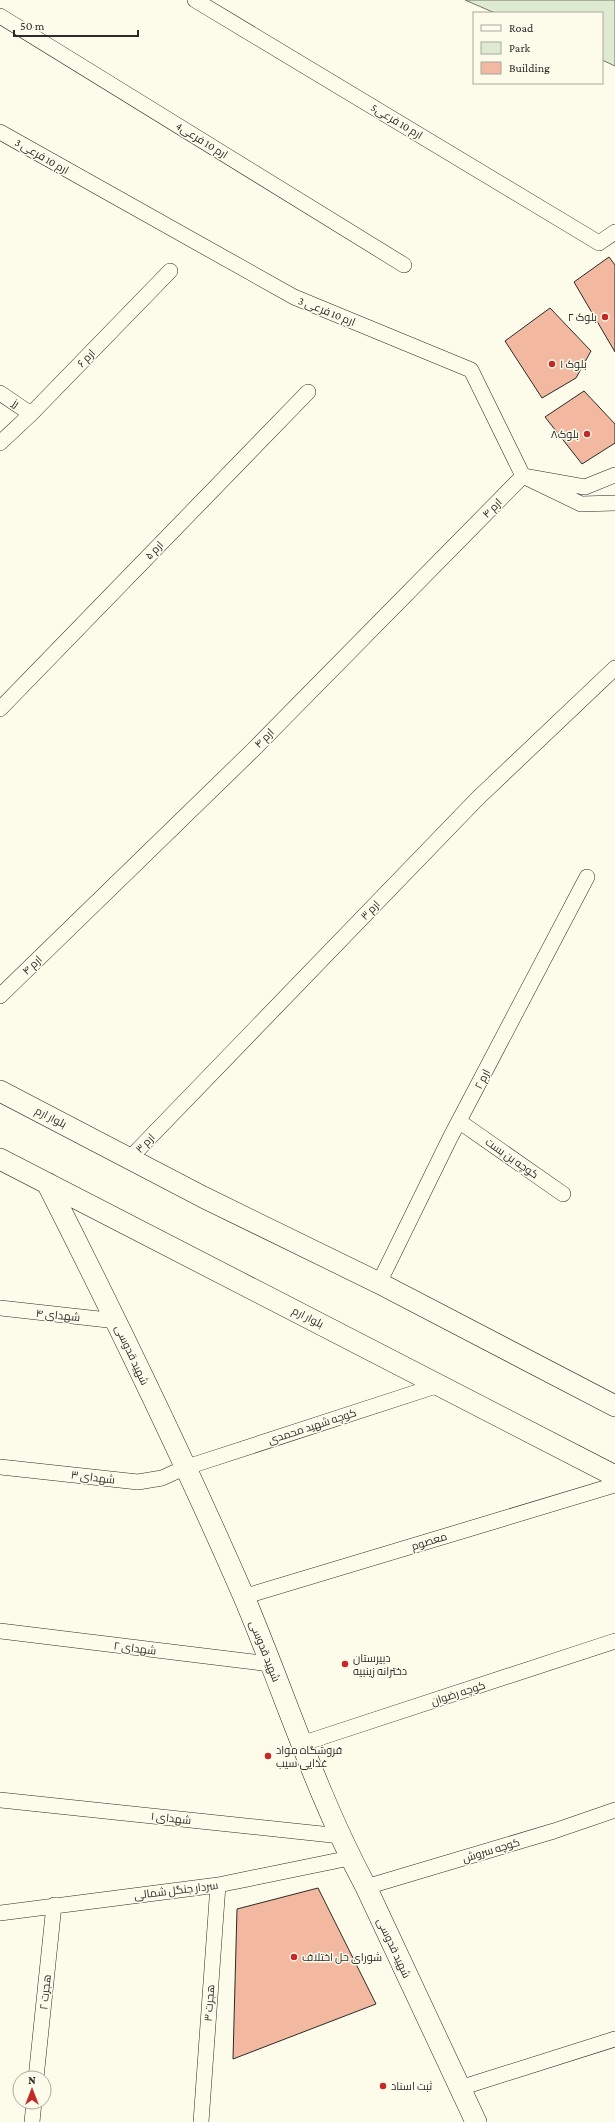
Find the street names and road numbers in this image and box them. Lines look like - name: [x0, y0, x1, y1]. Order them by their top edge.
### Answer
- street label: ارم 10 فرعی5: [368, 101, 425, 143]
- street label: ارم 10 فرعی4: [173, 119, 230, 162]
- street label: ارم 10 فرعی 3: [12, 136, 71, 178]
- street label: ارم 10 فرعی 3: [296, 294, 357, 330]
- street label: ارم ۶: [75, 347, 99, 371]
- street label: رز: [9, 396, 22, 411]
- street label: ارم ۴: [480, 496, 505, 521]
- street label: ارم ۵: [142, 538, 167, 563]
- street label: ارم ۴: [252, 726, 277, 751]
- street label: ارم ۳: [358, 898, 383, 924]
- street label: ارم ۴: [20, 953, 46, 978]
- street label: ارم ۲: [472, 1067, 494, 1092]
- street label: بلوار ارم: [33, 1104, 69, 1132]
- street label: ارم ۳: [133, 1131, 158, 1157]
- street label: کوچه بن بست: [483, 1135, 541, 1182]
- street label: بلوار ارم: [290, 1304, 326, 1332]
- street label: شهدای ۴: [35, 1307, 81, 1324]
- street label: شهید قدوسی: [112, 1323, 151, 1387]
- street label: کوچه شهید محمدی: [266, 1406, 358, 1447]
- street label: شهدای ۳: [70, 1468, 116, 1487]
- street label: معصوم: [410, 1530, 449, 1554]
- street label: شهید قدوسی: [246, 1619, 283, 1684]
- street label: شهدای ۲: [113, 1639, 157, 1658]
- street label: کوچه رضوان: [429, 1679, 487, 1708]
- street label: شهدای ۱: [150, 1810, 192, 1827]
- street label: کوچه سروش: [461, 1836, 522, 1865]
- street label: سردار جنگل شمالی: [133, 1879, 219, 1902]
- street label: شهید قدوسی: [374, 1916, 413, 1980]
- street label: هجرت ۲: [37, 1974, 54, 2010]
- street label: هجرت ۳: [202, 1984, 217, 2022]

